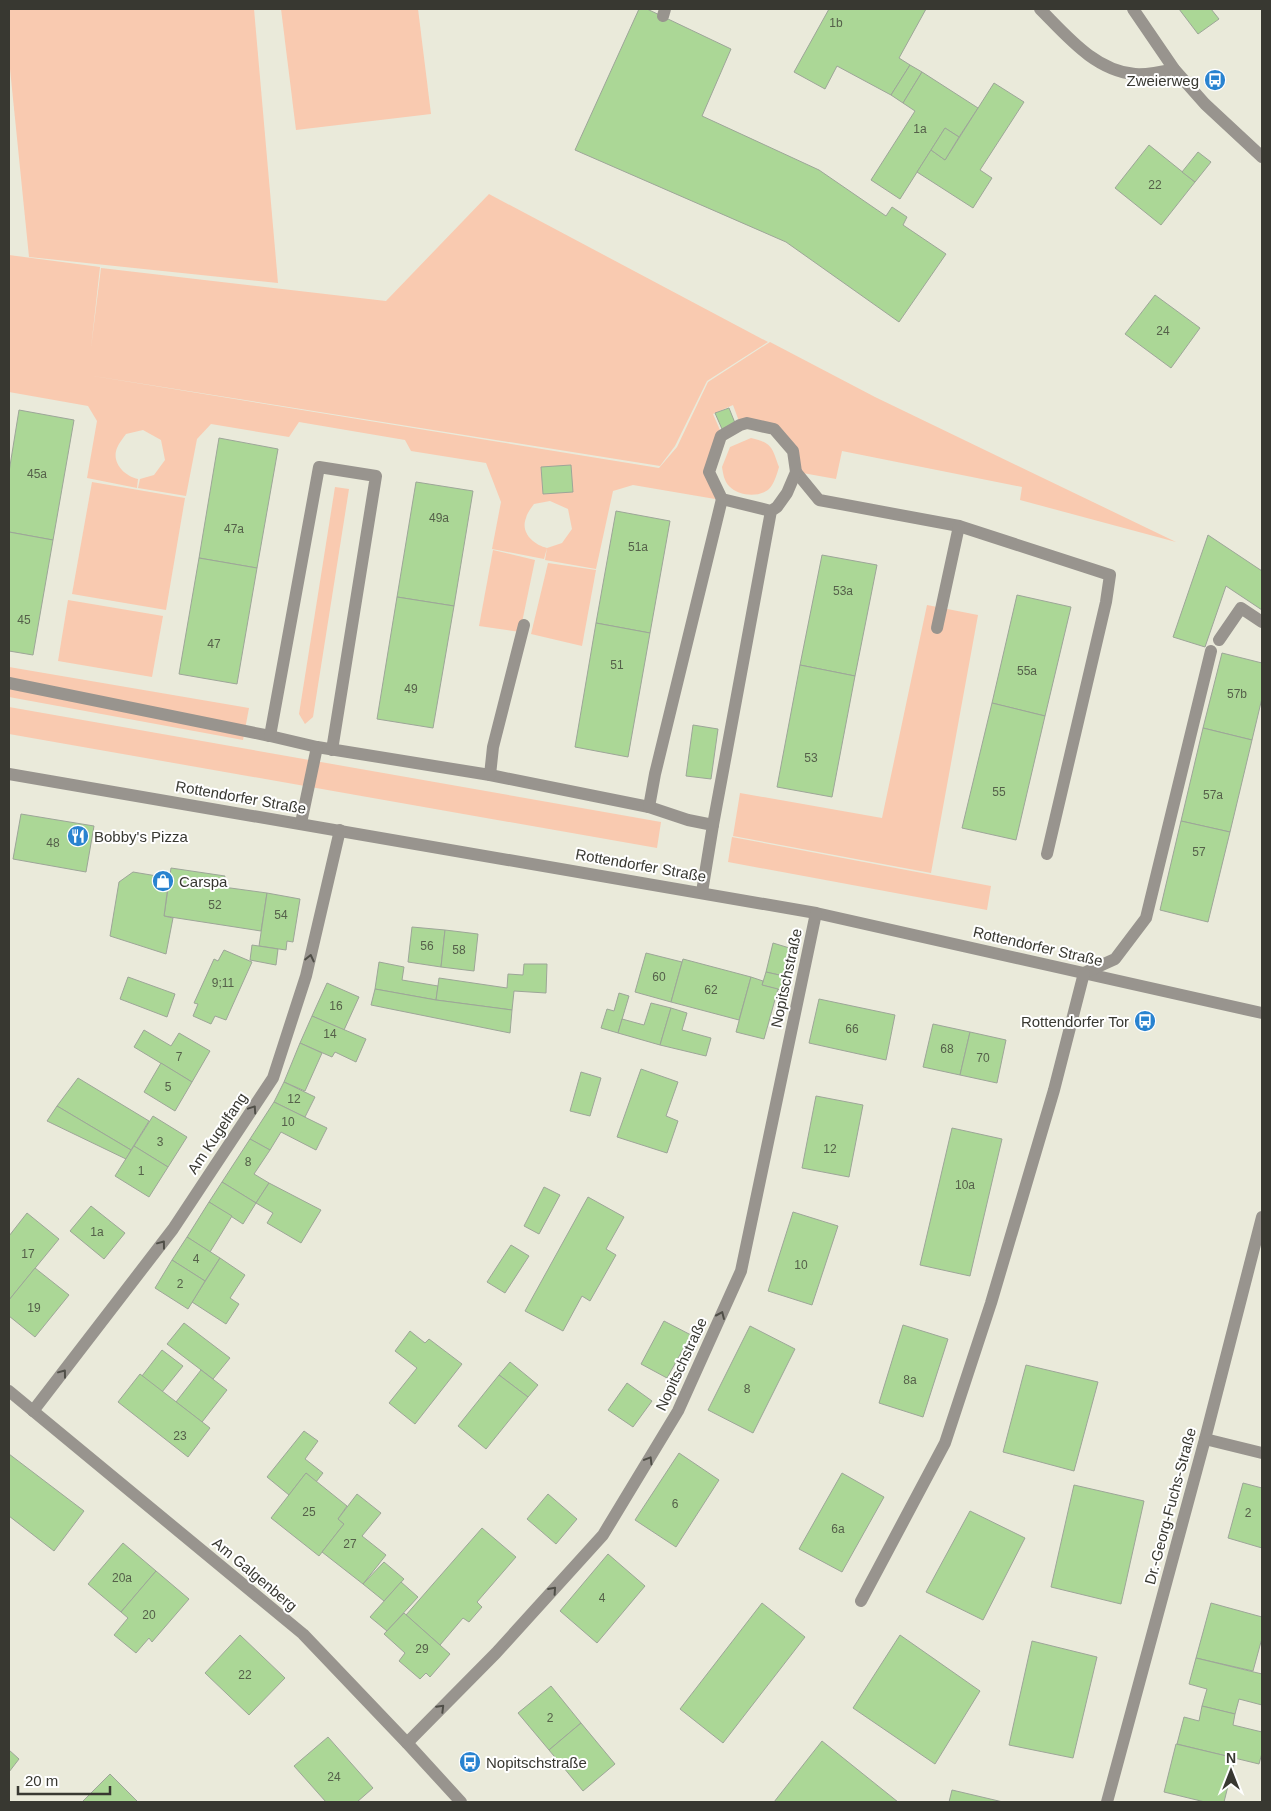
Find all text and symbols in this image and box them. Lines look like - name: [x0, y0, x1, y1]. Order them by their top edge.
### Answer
- house number: 1b: [829, 16, 843, 30]
- bus stop icon: Zweierweg: [1203, 68, 1227, 92]
- place label: Zweierweg: [1126, 72, 1199, 89]
- house number: 1a: [913, 122, 927, 136]
- house number: 22: [1148, 178, 1162, 192]
- house number: 24: [1156, 324, 1170, 338]
- house number: 45a: [27, 467, 47, 481]
- house number: 49a: [429, 511, 449, 525]
- house number: 47a: [224, 522, 244, 536]
- house number: 51a: [628, 540, 648, 554]
- house number: 53a: [833, 584, 853, 598]
- house number: 45: [17, 613, 31, 627]
- house number: 47: [207, 637, 221, 651]
- house number: 51: [610, 658, 624, 672]
- house number: 55a: [1017, 664, 1037, 678]
- house number: 49: [404, 682, 418, 696]
- house number: 57b: [1227, 687, 1247, 701]
- house number: 53: [804, 751, 818, 765]
- street label: Rottendorfer Straße: [174, 777, 308, 817]
- house number: 55: [992, 785, 1006, 799]
- house number: 57a: [1203, 788, 1223, 802]
- restaurant icon: Bobby's Pizza: [66, 824, 90, 848]
- place label: Bobby's Pizza: [94, 828, 188, 845]
- house number: 48: [46, 836, 60, 850]
- street label: Rottendorfer Straße: [574, 845, 708, 885]
- house number: 57: [1192, 845, 1206, 859]
- shop icon: Carspa: [151, 869, 175, 893]
- place label: Carspa: [179, 873, 228, 890]
- house number: 52: [208, 898, 222, 912]
- house number: 54: [274, 908, 288, 922]
- street label: Rottendorfer Straße: [972, 923, 1104, 969]
- street label: Nopitschstraße: [767, 927, 805, 1029]
- house number: 56: [420, 939, 434, 953]
- house number: 58: [452, 943, 466, 957]
- one-way arrow: [304, 954, 315, 963]
- house number: 60: [652, 970, 666, 984]
- house number: 9;11: [212, 976, 235, 990]
- house number: 62: [704, 983, 718, 997]
- house number: 16: [329, 999, 343, 1013]
- bus stop icon: Rottendorfer Tor: [1133, 1009, 1157, 1033]
- place label: Rottendorfer Tor: [1021, 1013, 1129, 1030]
- house number: 66: [845, 1022, 859, 1036]
- house number: 14: [323, 1027, 337, 1041]
- house number: 68: [940, 1042, 954, 1056]
- house number: 7: [176, 1050, 183, 1064]
- house number: 70: [976, 1051, 990, 1065]
- house number: 5: [165, 1080, 172, 1094]
- street label: Am Kugelfang: [184, 1089, 250, 1177]
- house number: 12: [287, 1092, 301, 1106]
- one-way arrow: [246, 1105, 256, 1114]
- house number: 10: [281, 1115, 295, 1129]
- house number: 3: [157, 1135, 164, 1149]
- house number: 12: [823, 1142, 837, 1156]
- house number: 8: [245, 1155, 252, 1169]
- house number: 1: [138, 1164, 145, 1178]
- house number: 10a: [955, 1178, 975, 1192]
- house number: 1a: [90, 1225, 104, 1239]
- one-way arrow: [156, 1241, 164, 1250]
- house number: 17: [21, 1247, 35, 1261]
- house number: 4: [193, 1252, 200, 1266]
- house number: 10: [794, 1258, 808, 1272]
- house number: 2: [177, 1277, 184, 1291]
- house number: 19: [27, 1301, 41, 1315]
- one-way arrow: [715, 1311, 725, 1320]
- street label: Nopitschstraße: [652, 1315, 710, 1413]
- one-way arrow: [57, 1370, 65, 1379]
- house number: 8a: [903, 1373, 917, 1387]
- house number: 8: [744, 1382, 751, 1396]
- street label: Dr.-Georg-Fuchs-Straße: [1141, 1426, 1199, 1586]
- house number: 23: [173, 1429, 187, 1443]
- one-way arrow: [642, 1457, 652, 1466]
- house number: 6: [672, 1497, 679, 1511]
- house number: 25: [302, 1505, 316, 1519]
- house number: 2: [1245, 1506, 1252, 1520]
- house number: 6a: [831, 1522, 845, 1536]
- street label: Am Galgenberg: [209, 1534, 301, 1614]
- house number: 27: [343, 1537, 357, 1551]
- house number: 20a: [112, 1571, 132, 1585]
- one-way arrow: [547, 1587, 556, 1596]
- house number: 4: [599, 1591, 606, 1605]
- house number: 20: [142, 1608, 156, 1622]
- house number: 29: [415, 1642, 429, 1656]
- house number: 22: [238, 1668, 252, 1682]
- one-way arrow: [435, 1705, 444, 1714]
- house number: 2: [547, 1711, 554, 1725]
- north arrow: [1206, 1746, 1256, 1796]
- bus stop icon: Nopitschstraße: [458, 1750, 482, 1774]
- text: N: [1226, 1750, 1236, 1766]
- place label: Nopitschstraße: [486, 1754, 587, 1771]
- scale bar: [18, 1764, 110, 1796]
- house number: 24: [327, 1770, 341, 1784]
- text: 20 m: [25, 1772, 58, 1789]

